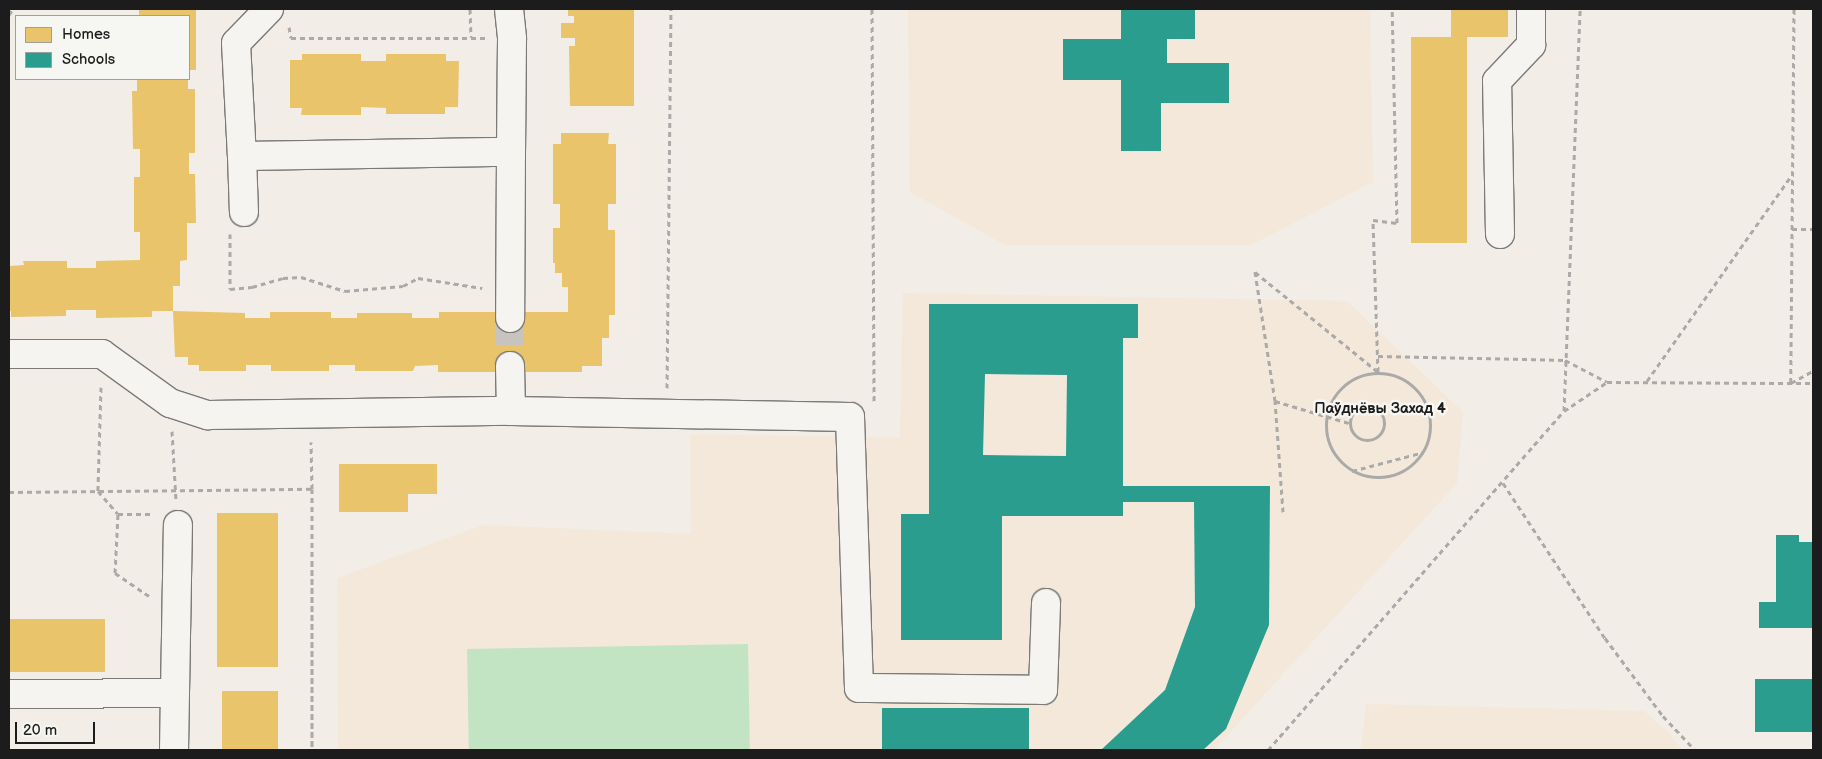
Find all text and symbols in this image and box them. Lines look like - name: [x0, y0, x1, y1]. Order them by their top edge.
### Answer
- legend: [15, 15, 190, 80]
- text: Homes: [62, 25, 110, 44]
- text: Schools: [62, 50, 115, 69]
- district label: Паўднёвы Захад 4: [1314, 400, 1446, 418]
- scale bar: [18, 712, 98, 744]
- text: 20 m: [23, 721, 57, 740]

